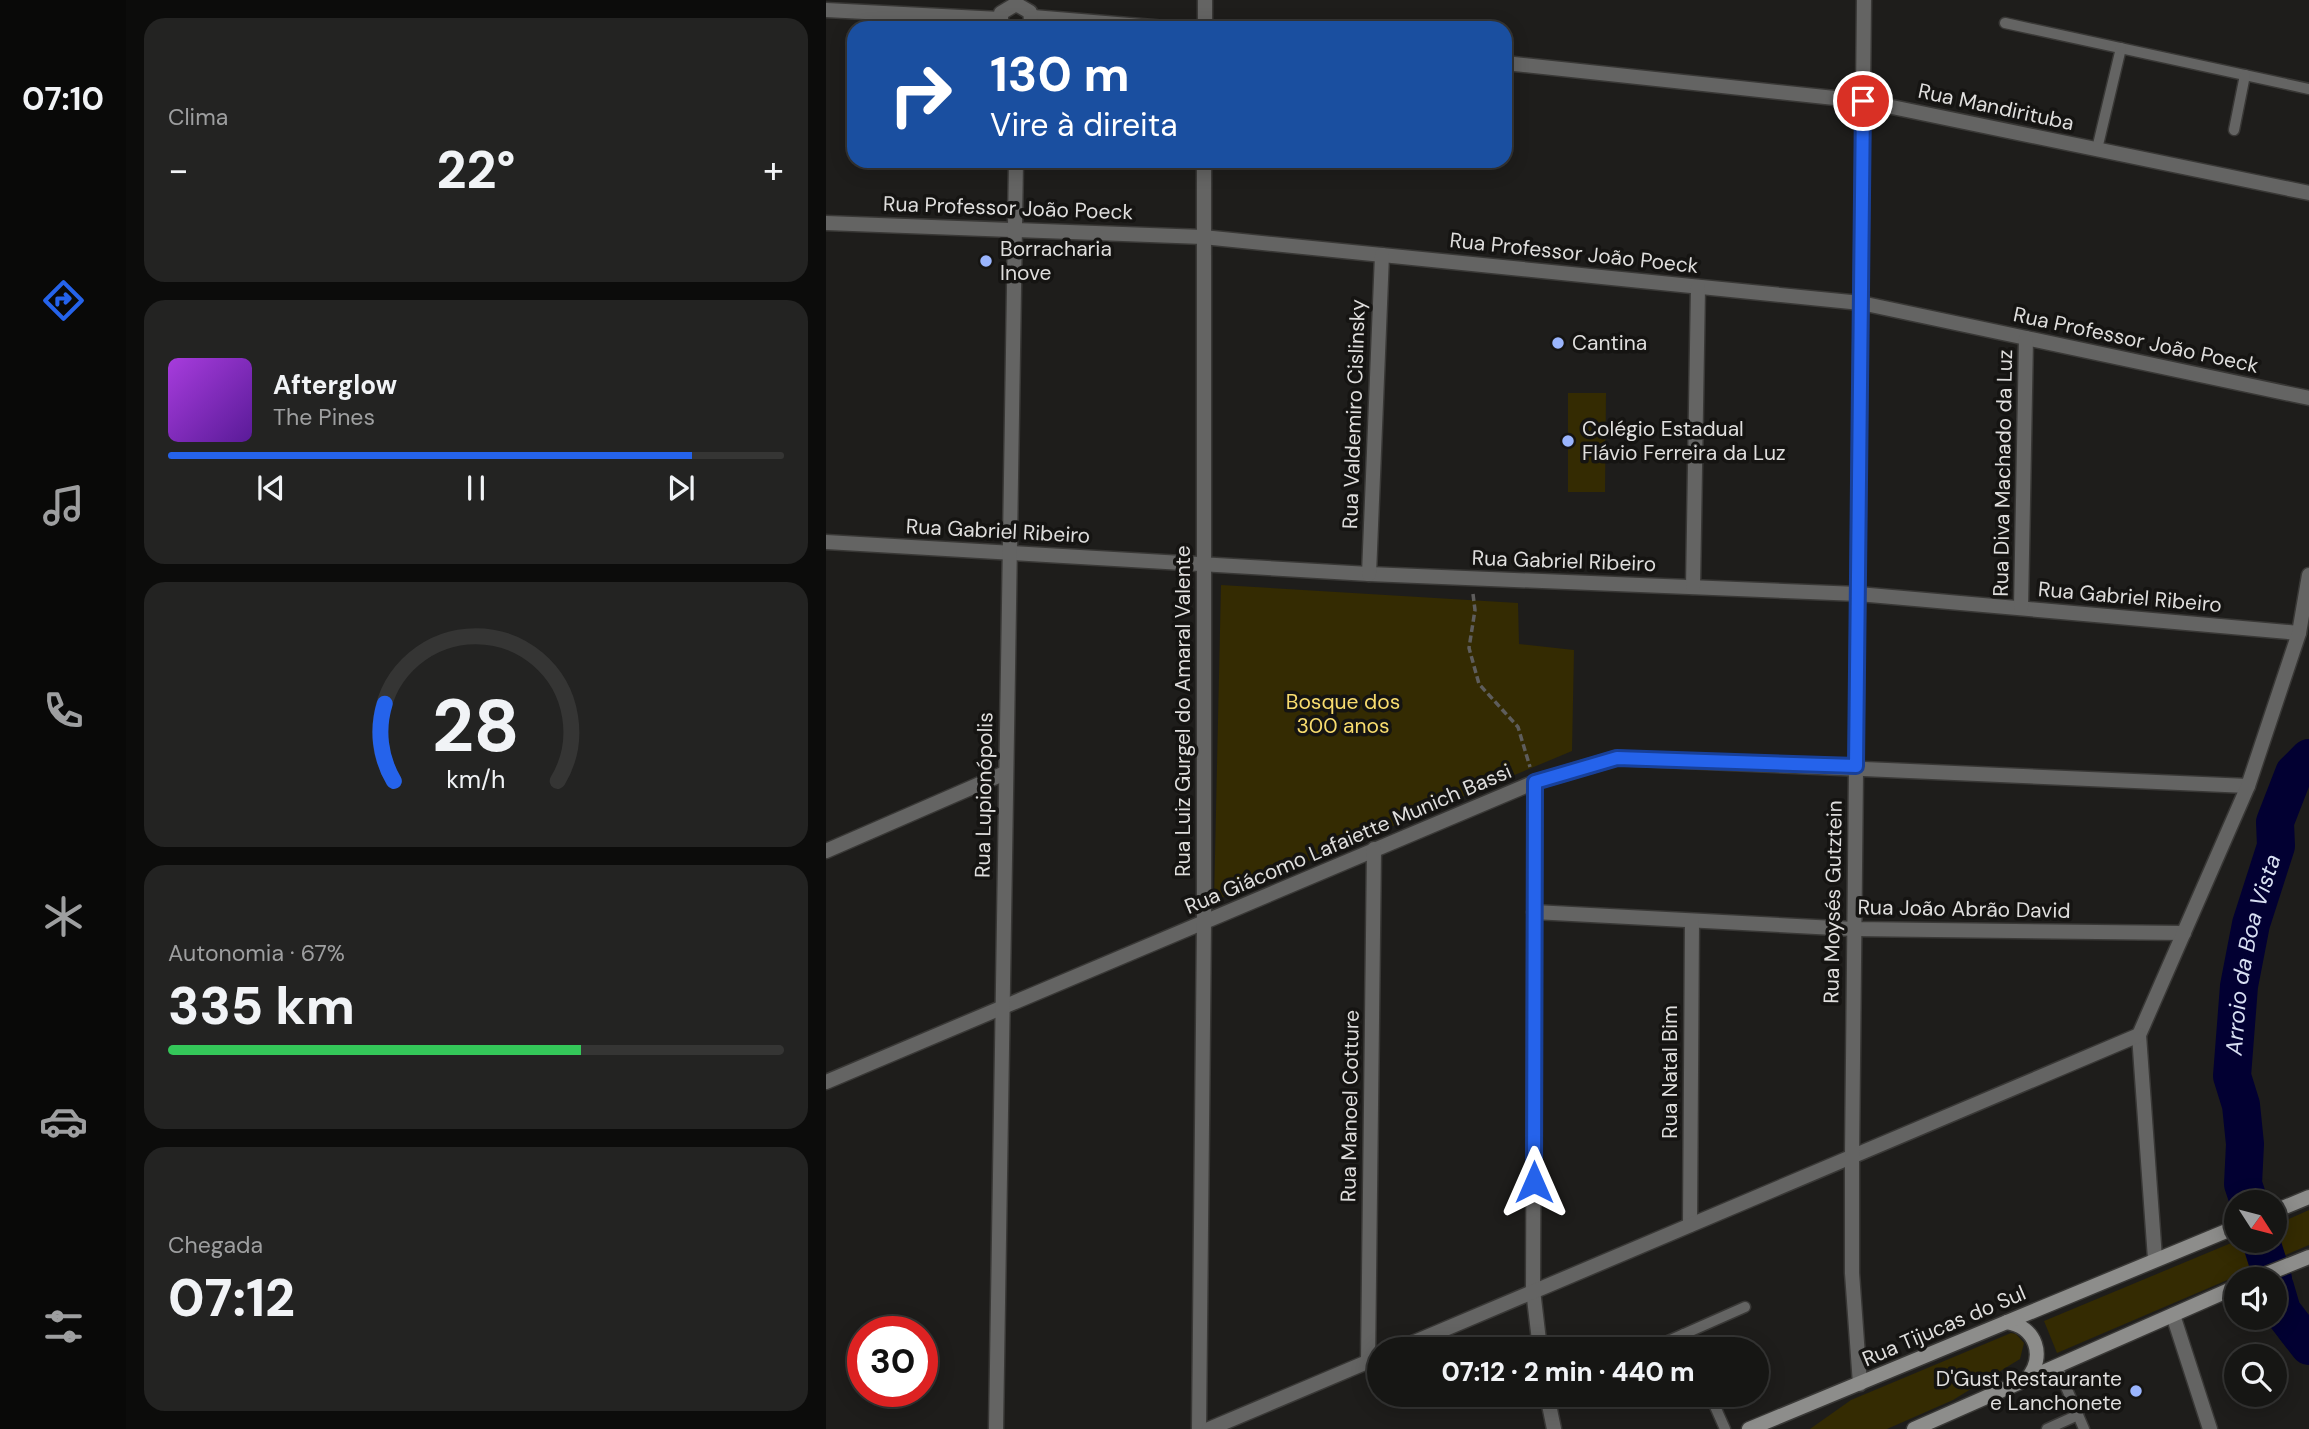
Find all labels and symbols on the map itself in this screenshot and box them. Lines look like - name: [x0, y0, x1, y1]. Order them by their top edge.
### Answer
- pin: [1833, 71, 1893, 131]
- street label: Rua Mandirituba: [1916, 77, 2076, 137]
- street label: Rua Professor João Poeck: [883, 190, 1134, 226]
- street label: Rua Professor João Poeck: [1448, 226, 1700, 280]
- place label: Borracharia Inove: [1000, 235, 1112, 287]
- marker: Borracharia Inove: [978, 253, 994, 269]
- street label: Rua Valdemiro Cislinsky: [1336, 298, 1372, 529]
- street label: Rua Professor João Poeck: [2011, 300, 2262, 380]
- place label: Cantina: [1572, 329, 1647, 357]
- marker: Cantina: [1550, 335, 1566, 351]
- street label: Rua Diva Machado da Luz: [1987, 349, 2019, 597]
- place label: Colégio Estadual Flávio Ferreira da Luz: [1582, 415, 1786, 467]
- marker: Colégio Estadual Flávio Ferreira da Luz: [1560, 433, 1576, 449]
- street label: Rua Gabriel Ribeiro: [905, 512, 1091, 550]
- street label: Rua Gabriel Ribeiro: [1471, 544, 1657, 578]
- street label: Rua Luiz Gurgel do Amaral Valente: [1169, 545, 1197, 877]
- street label: Rua Gabriel Ribeiro: [2037, 575, 2223, 619]
- park label: Bosque dos 300 anos: [1286, 688, 1400, 740]
- street label: Rua Lupionópolis: [969, 712, 999, 878]
- street label: Rua Giácomo Lafaiette Munich Bassi: [1180, 757, 1516, 921]
- street label: Rua Moysés Gutztein: [1817, 800, 1849, 1004]
- water label: Arroio da Boa Vista: [2219, 850, 2287, 1058]
- street label: Rua João Abrão David: [1857, 893, 2071, 925]
- street label: Rua Natal Bim: [1656, 1005, 1684, 1139]
- street label: Rua Manoel Cotture: [1334, 1010, 1366, 1202]
- position arrow: [1497, 1145, 1571, 1219]
- north arrow: [2224, 1190, 2287, 1253]
- street label: Rua Tijucas do Sul: [1858, 1279, 2030, 1373]
- speed limit sign: 30: [847, 1316, 938, 1407]
- place label: D'Gust Restaurante e Lanchonete: [1936, 1365, 2122, 1417]
- marker: D'Gust Restaurante e Lanchonete: [2128, 1383, 2144, 1399]

